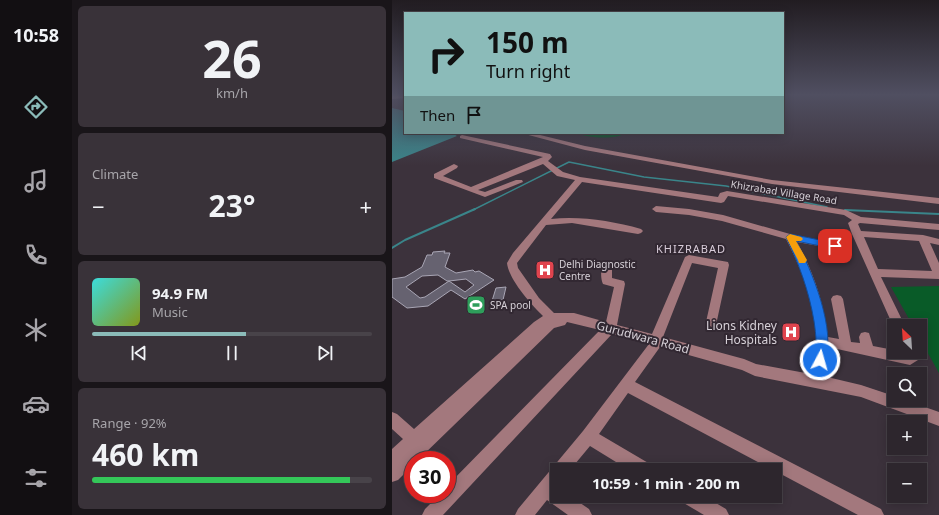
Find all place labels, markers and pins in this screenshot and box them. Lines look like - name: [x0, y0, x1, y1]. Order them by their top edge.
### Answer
- pin: [818, 229, 852, 263]
- place label: Delhi Diagnostic Centre: [559, 257, 636, 283]
- hospital icon: Delhi Diagnostic Centre: [534, 259, 556, 281]
- sports icon: SPA pool: [465, 294, 487, 316]
- place label: SPA pool: [490, 298, 531, 312]
- place label: Lions Kidney Hospitals: [706, 317, 778, 348]
- hospital icon: Lions Kidney Hospitals: [780, 321, 802, 343]

